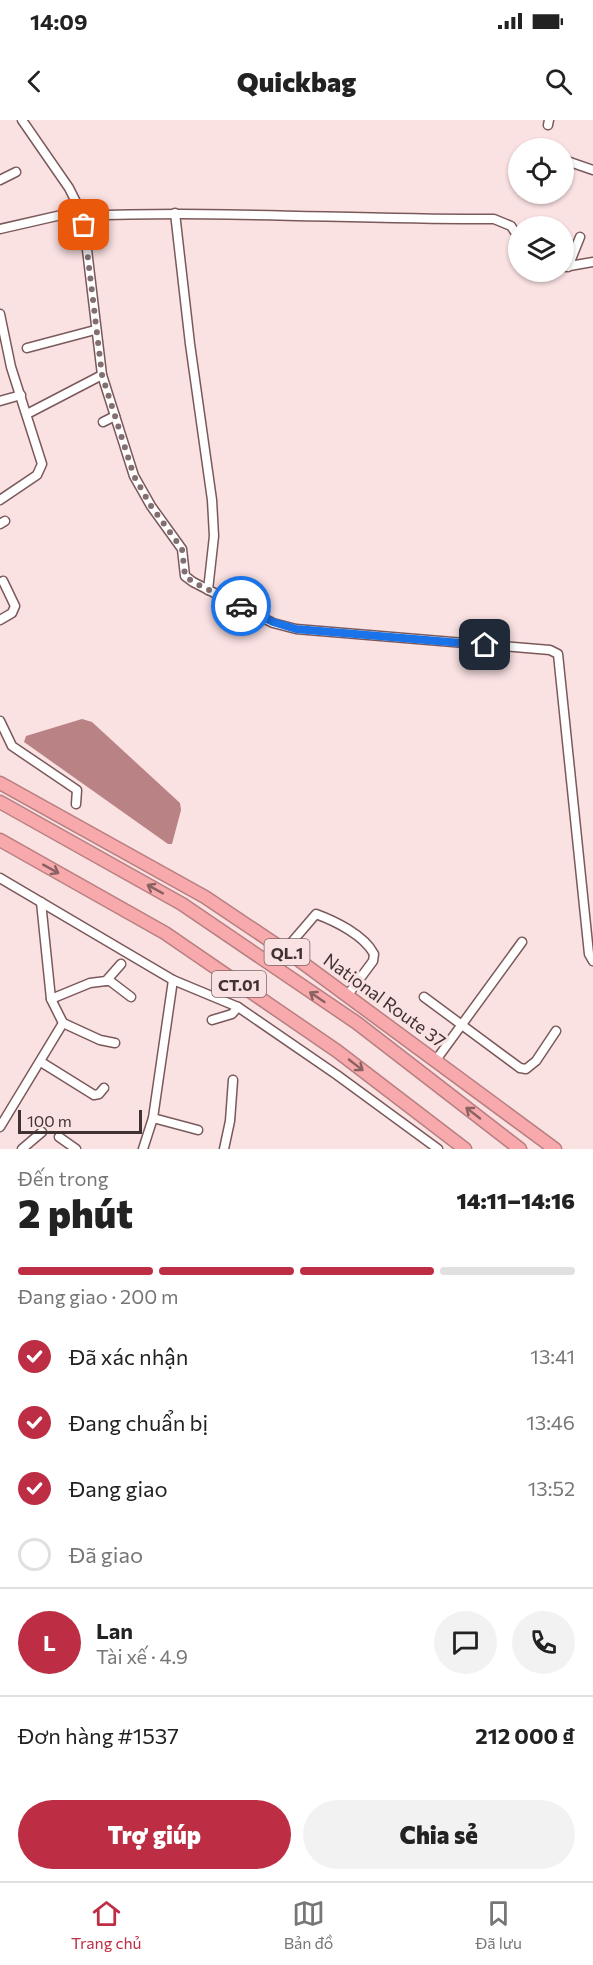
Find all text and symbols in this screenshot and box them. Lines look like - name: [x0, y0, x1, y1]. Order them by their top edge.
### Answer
- text: 14:09: [30, 8, 87, 35]
- icon: back: [18, 65, 51, 98]
- text: Quickbag: [237, 65, 356, 98]
- icon: search: [542, 65, 575, 98]
- map controls: [508, 138, 574, 282]
- button: locate: [508, 138, 574, 204]
- pin: [58, 199, 109, 250]
- icon: bag: [67, 208, 100, 241]
- button: layers: [508, 216, 574, 282]
- courier: [211, 576, 271, 636]
- icon: car: [225, 590, 258, 623]
- pin: [459, 619, 510, 670]
- icon: home: [468, 628, 501, 661]
- one-way arrow: [42, 863, 59, 875]
- one-way arrow: [146, 883, 164, 894]
- road number: QL.1: [264, 939, 310, 965]
- street label: National Route 37: [320, 948, 450, 1052]
- road number: CT.01: [212, 971, 266, 997]
- one-way arrow: [309, 990, 326, 1002]
- one-way arrow: [348, 1059, 364, 1072]
- scale bar: [18, 1107, 142, 1134]
- one-way arrow: [465, 1107, 481, 1120]
- text: 100 m: [27, 1111, 72, 1130]
- text: Đến trong: [18, 1166, 109, 1190]
- text: 14:11–14:16: [457, 1187, 575, 1214]
- text: 2 phút: [18, 1188, 133, 1236]
- text: Đang giao · 200 m: [18, 1284, 179, 1308]
- icon: check: [18, 1340, 51, 1373]
- text: Đã xác nhận: [69, 1343, 188, 1370]
- text: 13:41: [530, 1344, 575, 1368]
- icon: check: [18, 1406, 51, 1439]
- text: Đang chuẩn bị: [69, 1409, 208, 1436]
- text: 13:46: [526, 1410, 575, 1434]
- icon: check: [18, 1472, 51, 1505]
- text: Đang giao: [69, 1475, 168, 1502]
- text: 13:52: [528, 1476, 575, 1500]
- text: Đã giao: [69, 1541, 143, 1568]
- button: chat: [434, 1611, 497, 1674]
- button: phone: [512, 1611, 575, 1674]
- text: Lan: [96, 1617, 133, 1644]
- text: L: [43, 1629, 56, 1656]
- text: Tài xế · 4.9: [96, 1644, 188, 1668]
- text: Đơn hàng #1537: [18, 1722, 179, 1749]
- text: 212 000 ₫: [475, 1722, 575, 1749]
- button: Trợ giúp: [18, 1800, 291, 1869]
- button: Chia sẻ: [303, 1800, 575, 1869]
- tab: Trang chủ: [71, 1897, 142, 1952]
- tab: Bản đồ: [284, 1897, 333, 1952]
- tab: Đã lưu: [476, 1897, 522, 1952]

